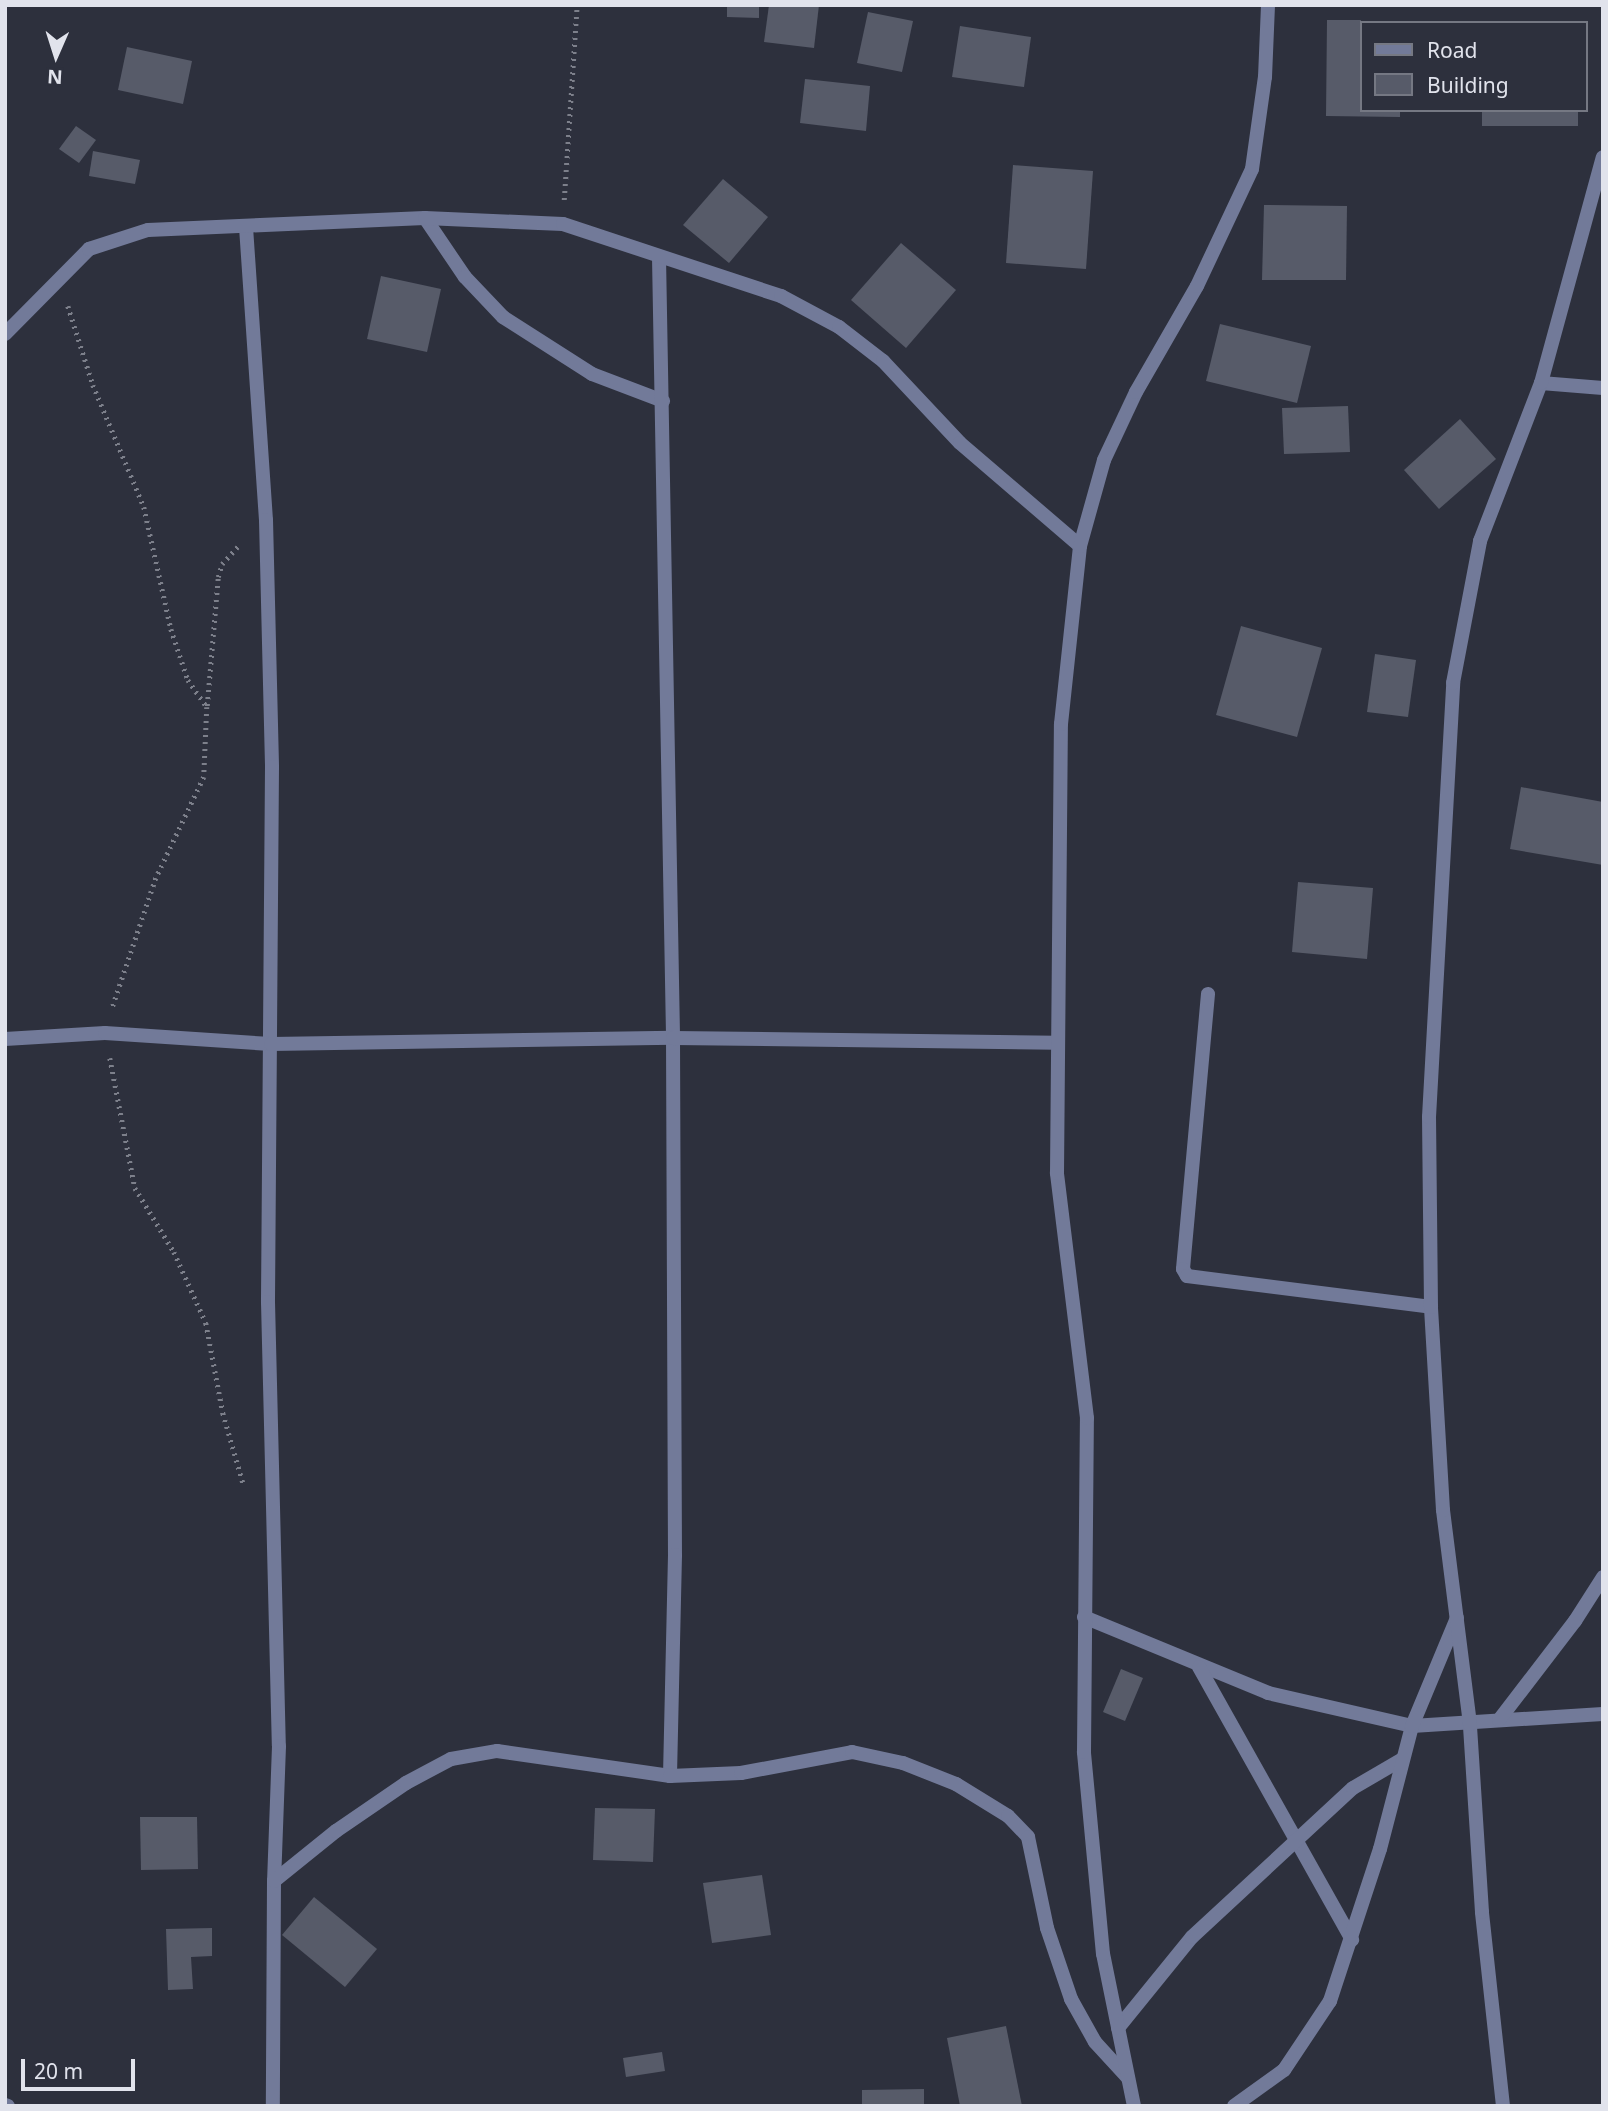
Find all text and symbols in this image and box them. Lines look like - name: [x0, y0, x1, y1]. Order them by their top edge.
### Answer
- north arrow: [21, 21, 91, 91]
- legend: [1360, 21, 1587, 112]
- text: Road: [1427, 36, 1477, 64]
- text: N: [47, 64, 63, 90]
- text: Building: [1427, 71, 1509, 99]
- scale bar: [24, 2044, 138, 2088]
- text: 20 m: [34, 2057, 83, 2085]

